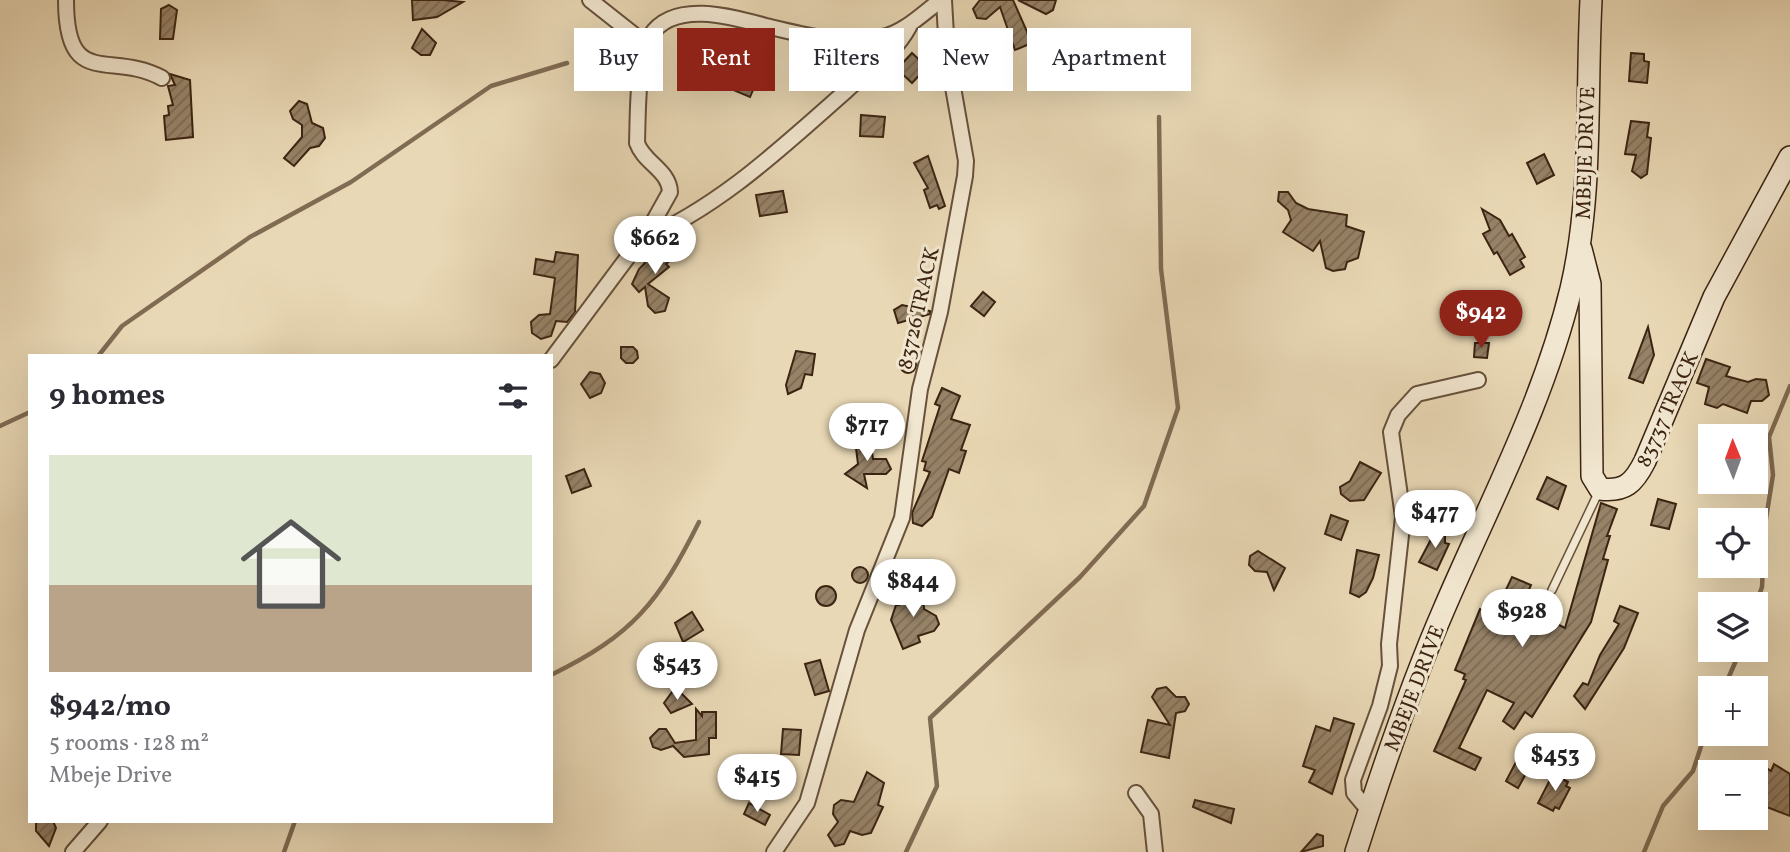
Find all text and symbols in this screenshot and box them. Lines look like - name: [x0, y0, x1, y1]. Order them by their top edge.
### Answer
- chip: Buy: [574, 28, 663, 91]
- chip: Rent: [677, 28, 775, 91]
- chip: Filters: [789, 28, 904, 91]
- chip: New: [918, 28, 1013, 91]
- chip: Apartment: [1027, 28, 1191, 91]
- street label: MBEJE DRIVE: [1570, 86, 1603, 220]
- pin: $662: [614, 216, 696, 276]
- text: $662: [630, 223, 680, 255]
- street label: 83726 TRACK: [891, 244, 948, 373]
- pin: $942: [1440, 290, 1522, 350]
- text: $942: [1455, 297, 1507, 329]
- street label: 83737 TRACK: [1630, 347, 1707, 472]
- text: 9 homes: [49, 375, 165, 417]
- icon: filters: [494, 377, 532, 415]
- pin: $717: [826, 404, 908, 463]
- text: $717: [845, 410, 889, 442]
- north arrow: [1698, 424, 1768, 494]
- map controls: [1698, 424, 1768, 830]
- pin: $477: [1394, 490, 1476, 550]
- text: $477: [1411, 497, 1459, 529]
- icon: home: [228, 501, 354, 627]
- button: locate: [1698, 508, 1768, 578]
- pin: $844: [872, 560, 954, 619]
- text: $844: [887, 566, 939, 598]
- pin: $928: [1481, 590, 1563, 649]
- button: layers: [1698, 592, 1768, 662]
- text: $928: [1497, 596, 1547, 628]
- street label: MBEJE DRIVE: [1378, 621, 1453, 756]
- pin: $543: [636, 642, 718, 702]
- text: $543: [653, 649, 701, 681]
- button: +: [1698, 676, 1768, 746]
- text: $942/mo: [49, 686, 171, 728]
- text: 5 rooms · 128 m²: [49, 728, 209, 760]
- pin: $453: [1514, 734, 1596, 793]
- text: $453: [1530, 740, 1580, 772]
- pin: $415: [716, 754, 798, 814]
- text: Mbeje Drive: [49, 760, 172, 792]
- button: −: [1698, 760, 1768, 830]
- text: $415: [733, 761, 781, 793]

